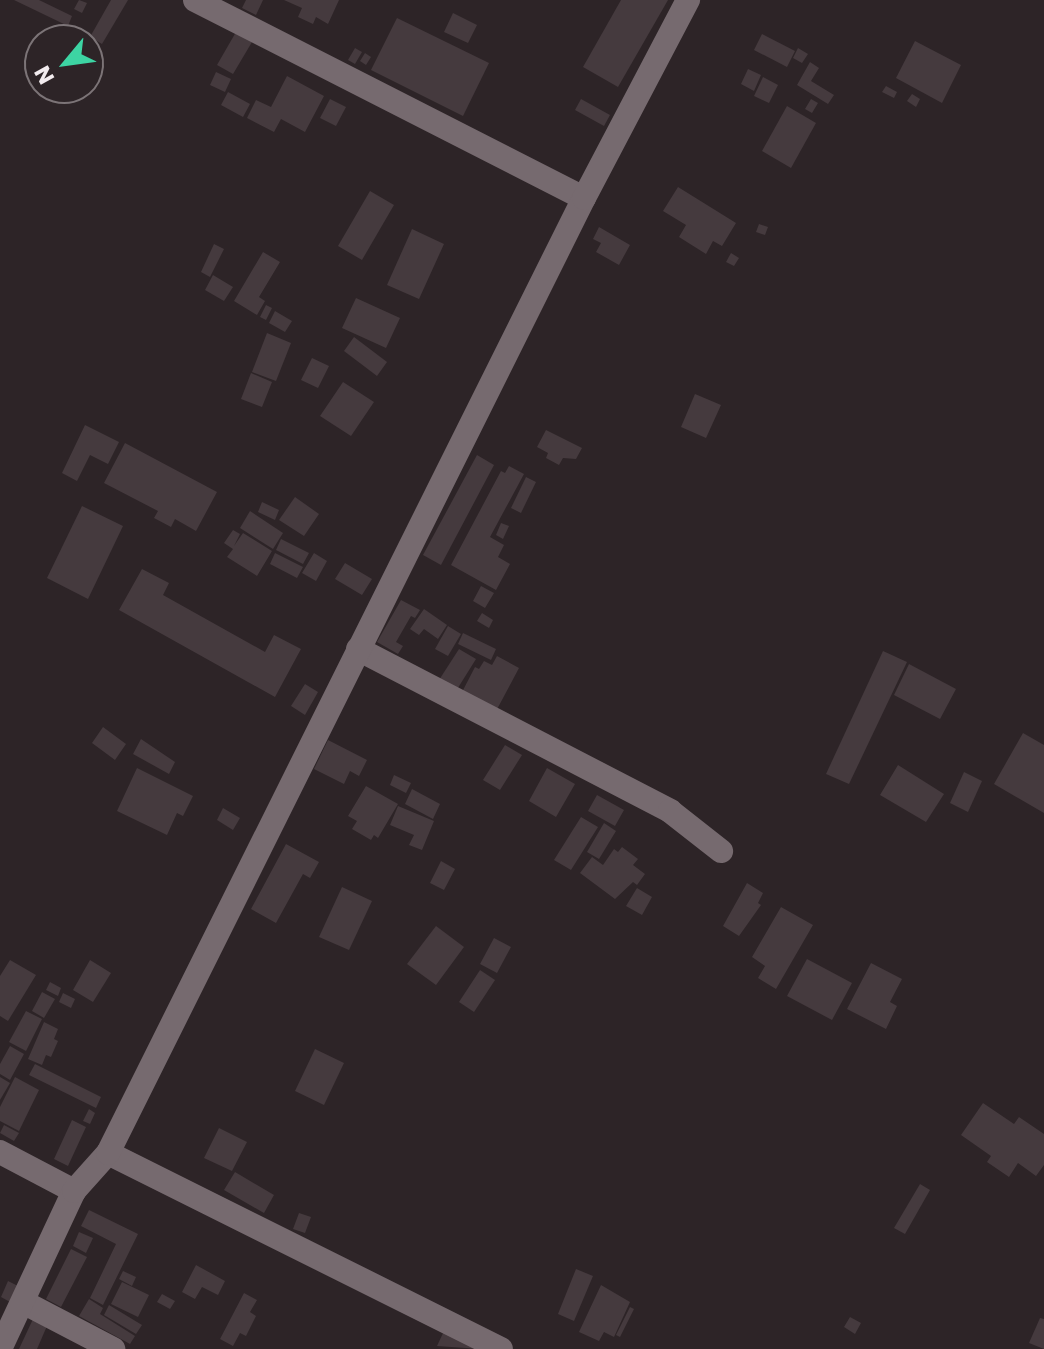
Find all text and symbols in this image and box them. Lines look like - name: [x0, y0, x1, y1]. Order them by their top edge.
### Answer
- north arrow: [24, 24, 104, 104]
- text: N: [27, 60, 62, 90]

